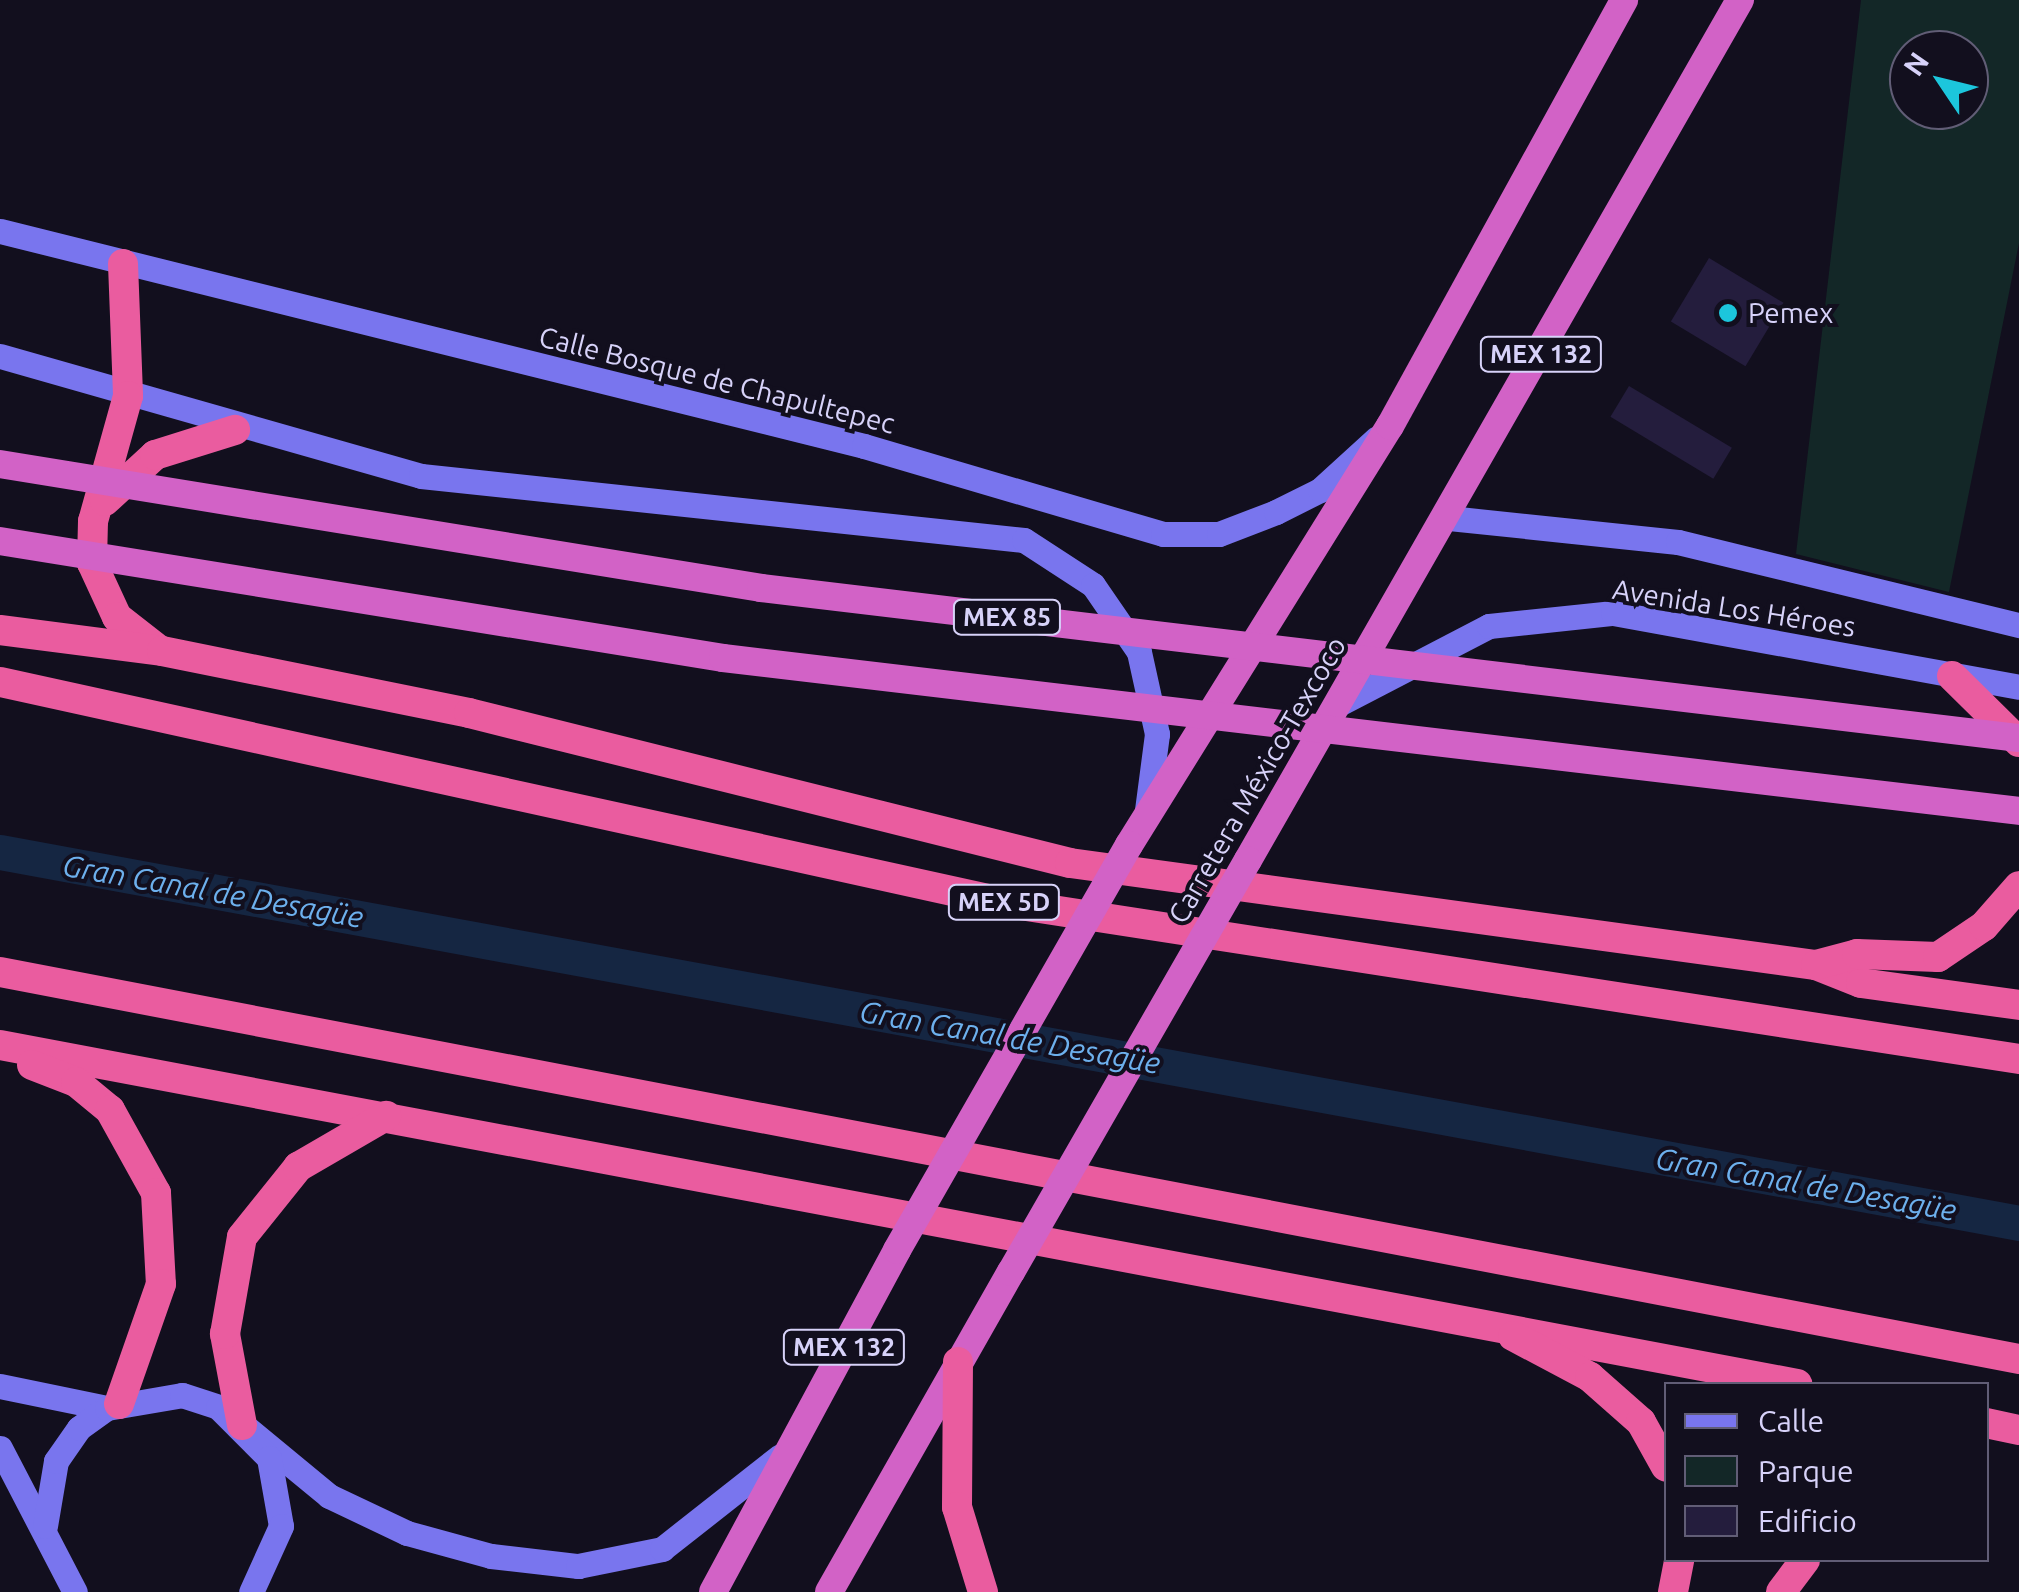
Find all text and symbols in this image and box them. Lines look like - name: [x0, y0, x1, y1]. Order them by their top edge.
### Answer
- north arrow: [1889, 30, 1989, 130]
- text: N: [1897, 46, 1934, 81]
- place label: Pemex: [1748, 296, 1833, 330]
- marker: Pemex: [1717, 302, 1739, 324]
- street label: Calle Bosque de Chapultepec: [536, 319, 898, 441]
- road number: MEX 132: [1478, 334, 1604, 374]
- street label: Avenida Los Héroes: [1610, 572, 1858, 644]
- road number: MEX 85: [952, 597, 1062, 637]
- street label: Carretera México-Texcoco: [1161, 631, 1353, 929]
- water label: Gran Canal de Desagüe: [60, 847, 366, 935]
- road number: MEX 5D: [946, 882, 1062, 922]
- water label: Gran Canal de Desagüe: [857, 993, 1163, 1081]
- water label: Gran Canal de Desagüe: [1653, 1140, 1959, 1228]
- road number: MEX 132: [782, 1327, 906, 1367]
- legend: [1664, 1382, 1989, 1562]
- text: Calle: [1758, 1404, 1824, 1438]
- text: Parque: [1758, 1454, 1854, 1488]
- text: Edificio: [1758, 1504, 1857, 1538]

